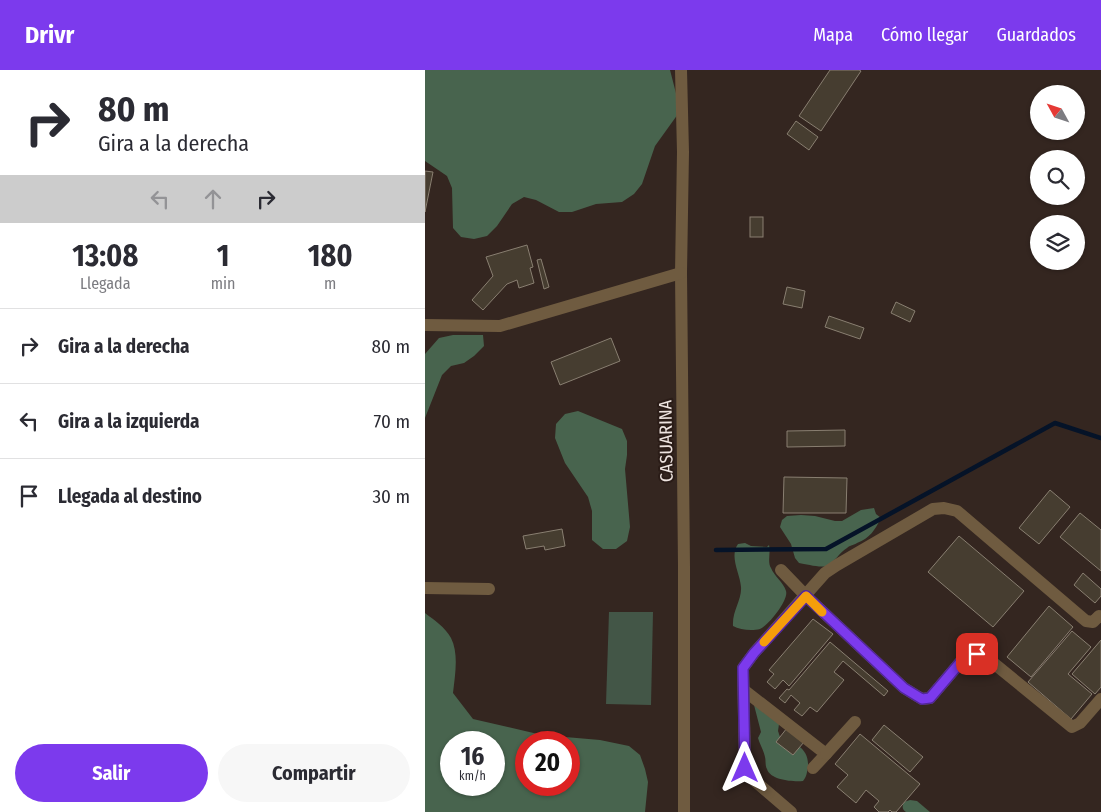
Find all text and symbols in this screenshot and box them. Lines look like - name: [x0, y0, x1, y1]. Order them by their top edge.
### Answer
- text: Drivr: [25, 21, 74, 49]
- text: Mapa: [813, 24, 853, 46]
- text: Cómo llegar: [881, 24, 968, 46]
- text: Guardados: [996, 24, 1076, 46]
- north arrow: [1030, 85, 1085, 140]
- map controls: [1030, 85, 1085, 270]
- text: 80 m: [98, 88, 170, 130]
- icon: right: [15, 90, 80, 155]
- text: Gira a la derecha: [98, 130, 249, 157]
- button: search: [1030, 150, 1085, 205]
- icon: left: [146, 185, 174, 213]
- icon: ahead: [199, 185, 227, 213]
- icon: right: [252, 185, 280, 213]
- button: layers: [1030, 215, 1085, 270]
- text: 13:08: [72, 238, 138, 274]
- text: 1: [217, 238, 229, 274]
- text: 180: [308, 238, 353, 274]
- text: Llegada: [80, 274, 131, 293]
- text: min: [211, 274, 235, 293]
- text: m: [324, 274, 336, 293]
- icon: right: [15, 332, 43, 360]
- text: Gira a la derecha: [58, 335, 190, 358]
- text: 80 m: [372, 335, 410, 358]
- street label: CASUARINA: [654, 399, 678, 482]
- icon: left: [15, 407, 43, 435]
- text: Gira a la izquierda: [58, 410, 200, 433]
- text: 70 m: [374, 410, 410, 433]
- icon: arrive: [15, 482, 43, 510]
- text: Llegada al destino: [58, 485, 202, 508]
- text: 30 m: [372, 485, 410, 508]
- pin: [956, 633, 998, 675]
- icon: arrive: [963, 640, 991, 668]
- speed limit sign: 20: [515, 731, 580, 796]
- position arrow: [718, 741, 770, 793]
- text: 16: [461, 742, 484, 772]
- button: Salir: [15, 744, 208, 802]
- button: Compartir: [218, 744, 410, 802]
- text: km/h: [459, 769, 486, 783]

